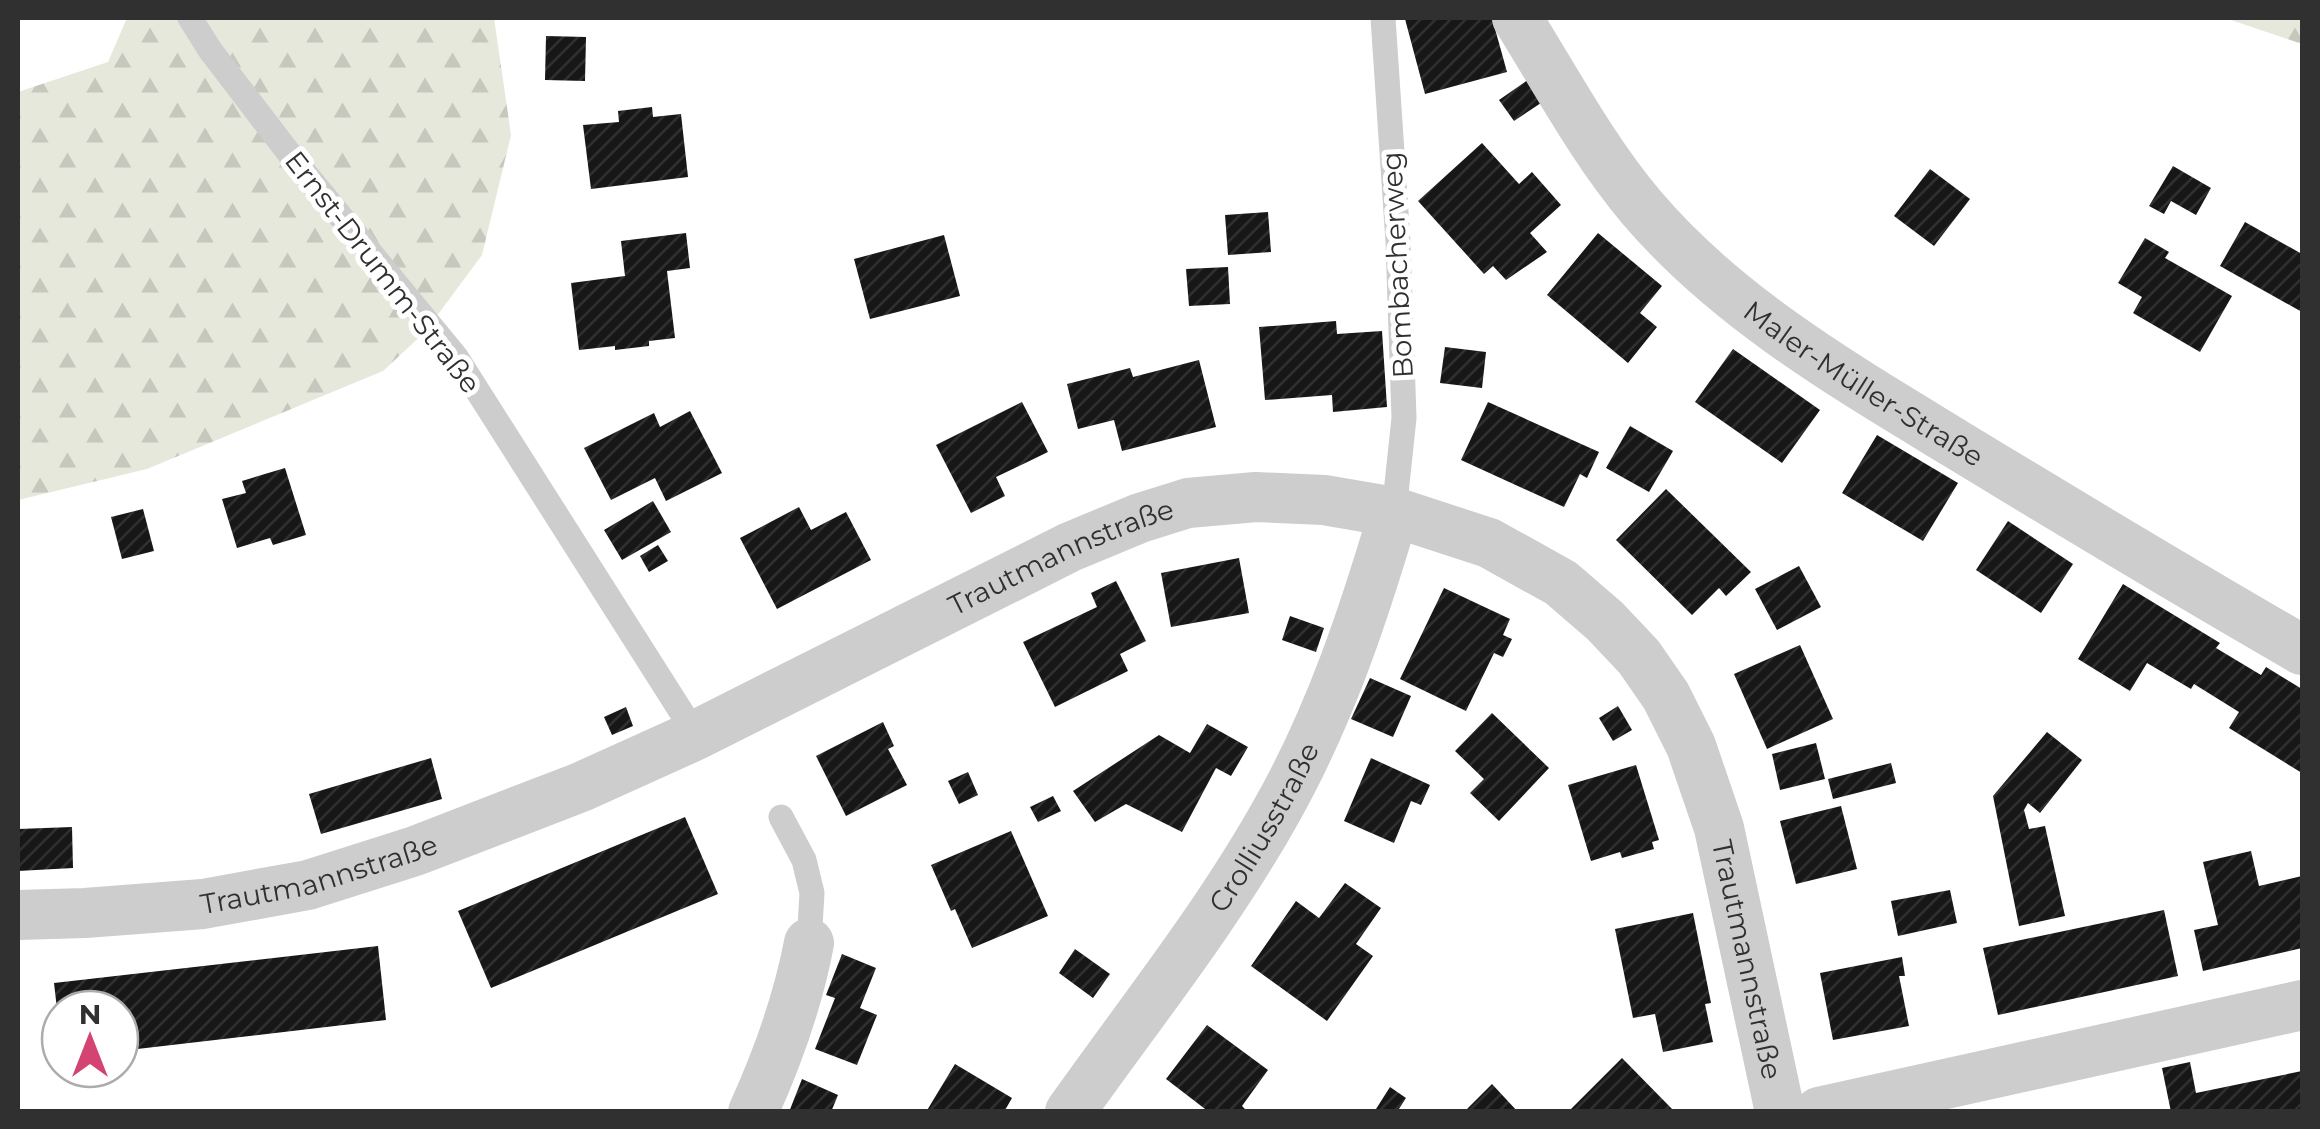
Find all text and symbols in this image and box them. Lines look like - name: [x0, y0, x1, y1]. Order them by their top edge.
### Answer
- street label: Ernst-Drumm-Straße: [278, 144, 488, 400]
- street label: Bombacherweg: [1374, 151, 1420, 379]
- street label: Maler-Müller-Straße: [1737, 294, 1990, 474]
- street label: Trautmannstraße: [943, 492, 1178, 622]
- street label: Crolliusstraße: [1201, 737, 1326, 919]
- street label: Trautmannstraße: [198, 827, 442, 921]
- street label: Trautmannstraße: [1705, 837, 1790, 1082]
- north arrow: [40, 989, 140, 1089]
- text: N: [79, 997, 101, 1031]

